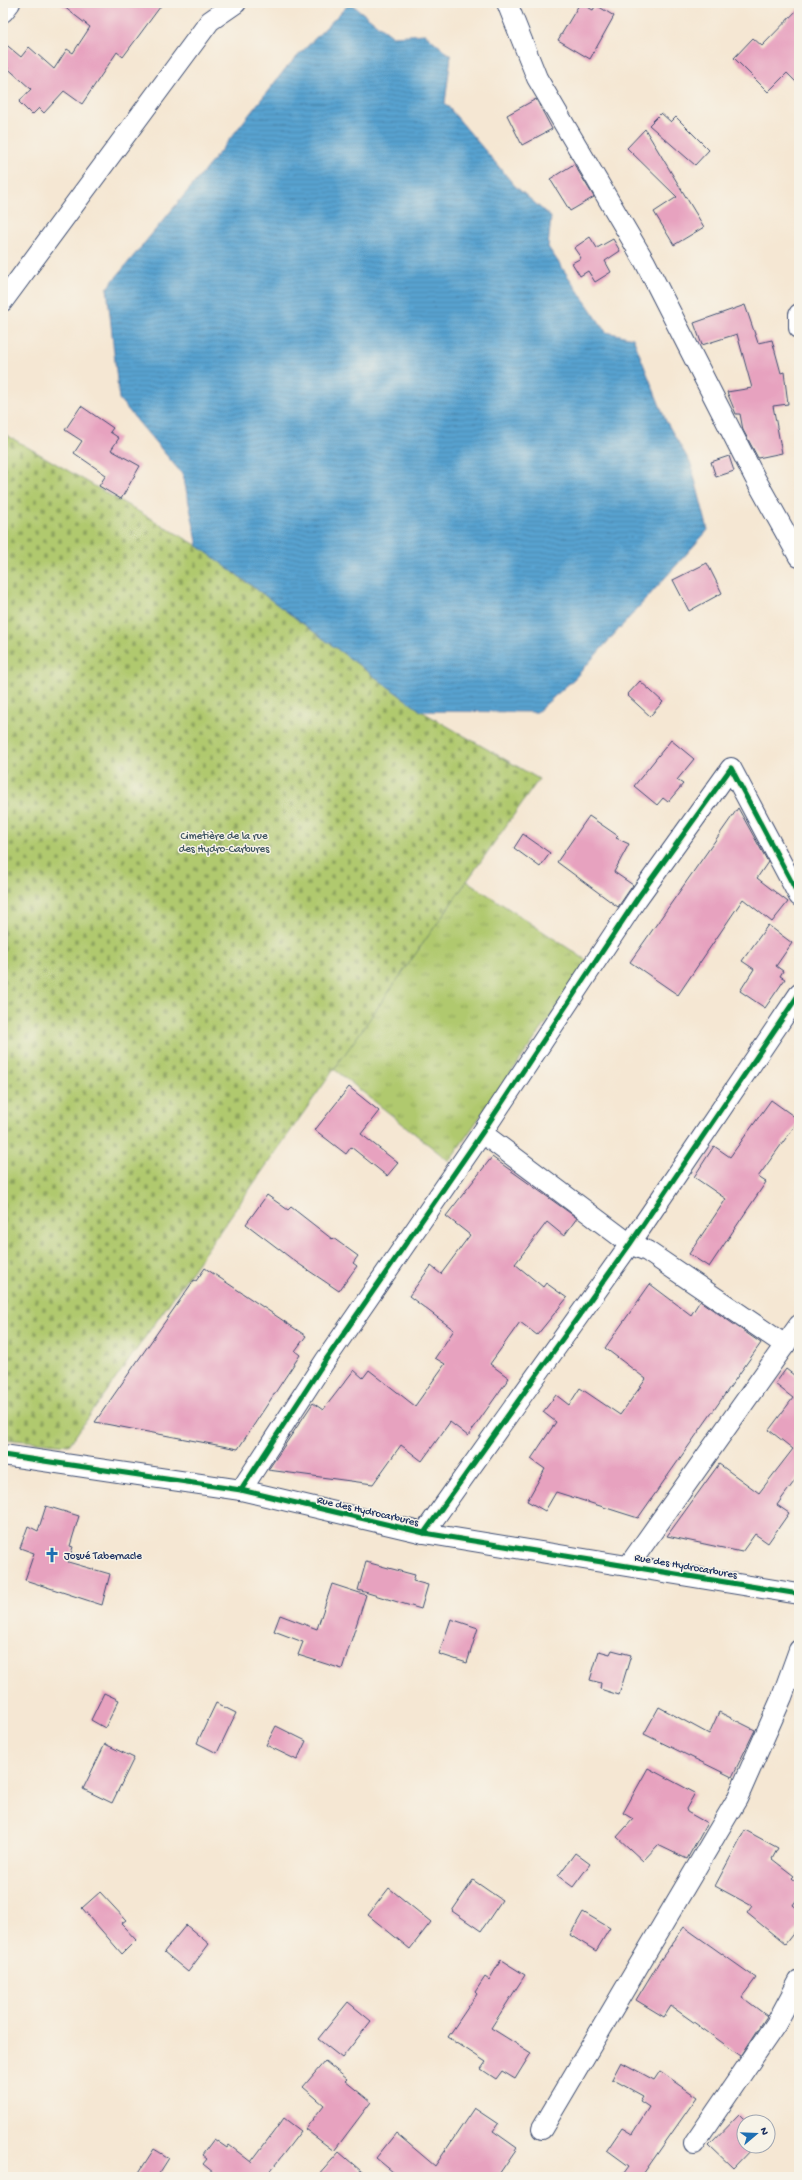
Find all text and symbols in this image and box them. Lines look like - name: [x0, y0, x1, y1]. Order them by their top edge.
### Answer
- park label: Cimetière de la rue des Hydro-Carbures: [179, 831, 270, 856]
- street label: Rue des Hydrocarbures: [316, 1494, 421, 1530]
- church icon: Josué Tabernacle: [43, 1546, 61, 1564]
- place label: Josué Tabernacle: [64, 1551, 142, 1563]
- street label: Rue des Hydrocarbures: [633, 1552, 739, 1582]
- north arrow: [736, 2114, 776, 2154]
- text: N: [757, 2126, 770, 2137]

